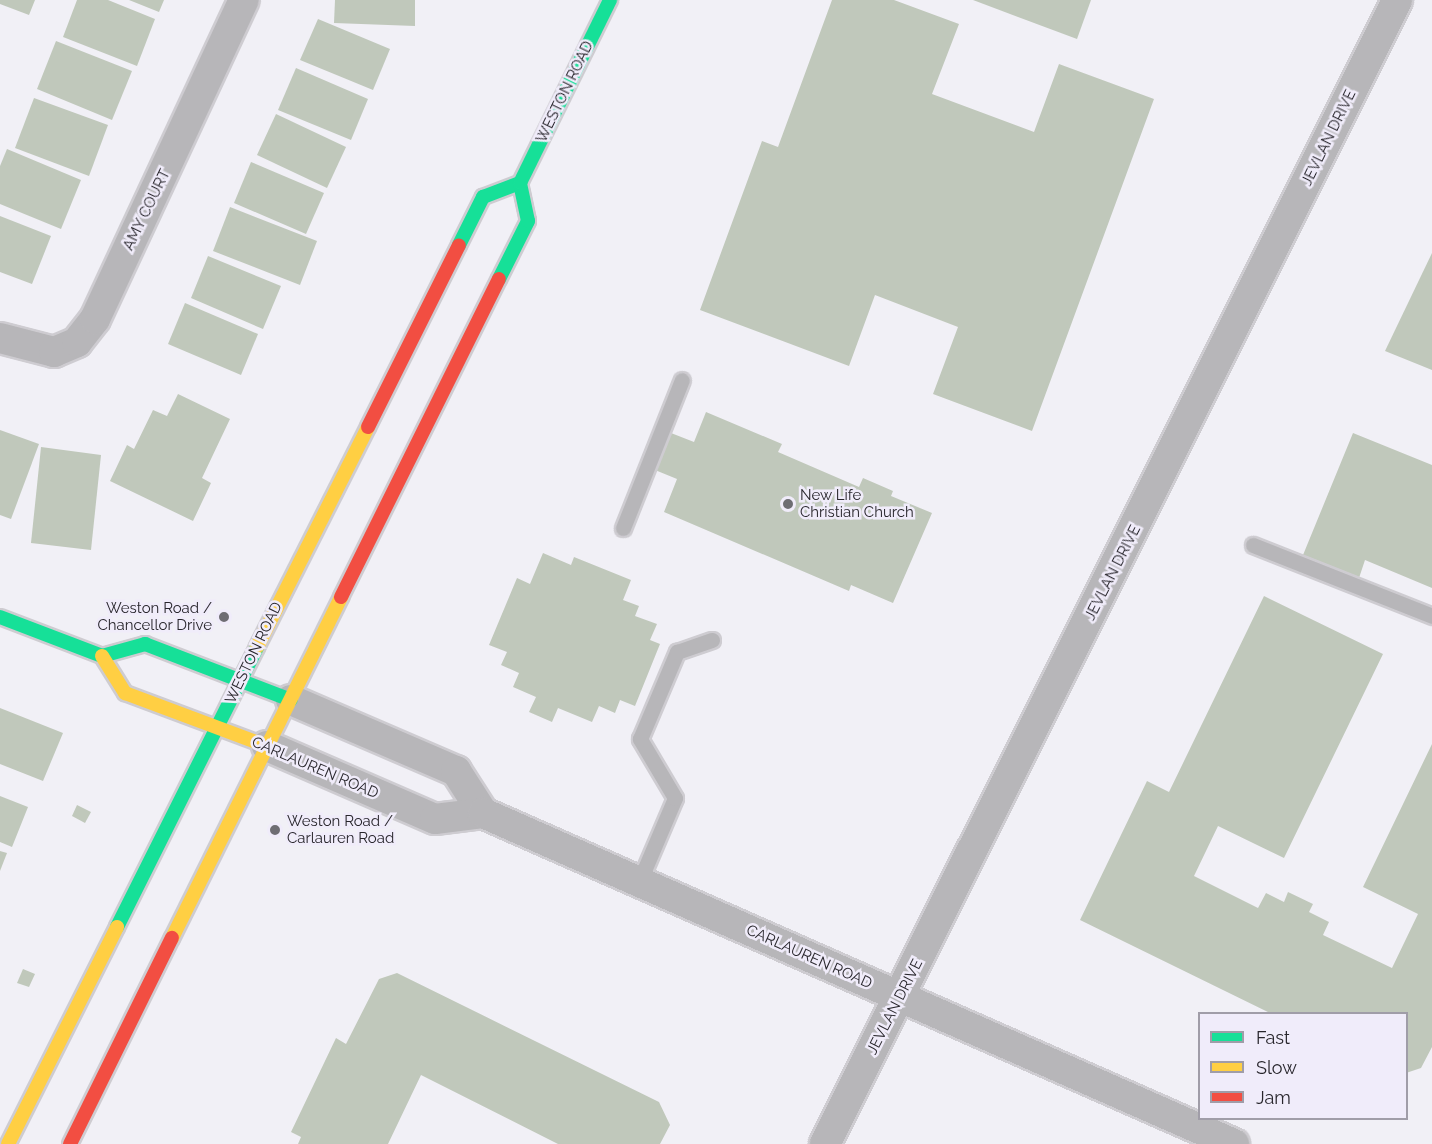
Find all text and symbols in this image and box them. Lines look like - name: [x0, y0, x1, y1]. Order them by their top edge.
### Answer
- street label: WESTON ROAD: [533, 38, 597, 146]
- street label: JEVLAN DRIVE: [1298, 87, 1360, 189]
- street label: AMY COURT: [120, 166, 174, 254]
- place label: New Life Christian Church: [800, 486, 914, 521]
- marker: New Life Christian Church: [781, 497, 795, 511]
- street label: JEVLAN DRIVE: [1081, 522, 1145, 624]
- place label: Weston Road / Chancellor Drive: [97, 599, 212, 634]
- street label: WESTON ROAD: [222, 599, 286, 707]
- marker: Weston Road / Chancellor Drive: [217, 610, 231, 624]
- street label: CARLAUREN ROAD: [249, 733, 381, 803]
- place label: Weston Road / Carlauren Road: [287, 812, 394, 847]
- marker: Weston Road / Carlauren Road: [268, 823, 282, 837]
- street label: CARLAUREN ROAD: [743, 921, 875, 993]
- street label: JEVLAN DRIVE: [863, 956, 927, 1058]
- legend: [1198, 1012, 1408, 1120]
- text: Fast: [1256, 1027, 1290, 1048]
- text: Slow: [1256, 1057, 1297, 1078]
- text: Jam: [1256, 1087, 1291, 1108]

